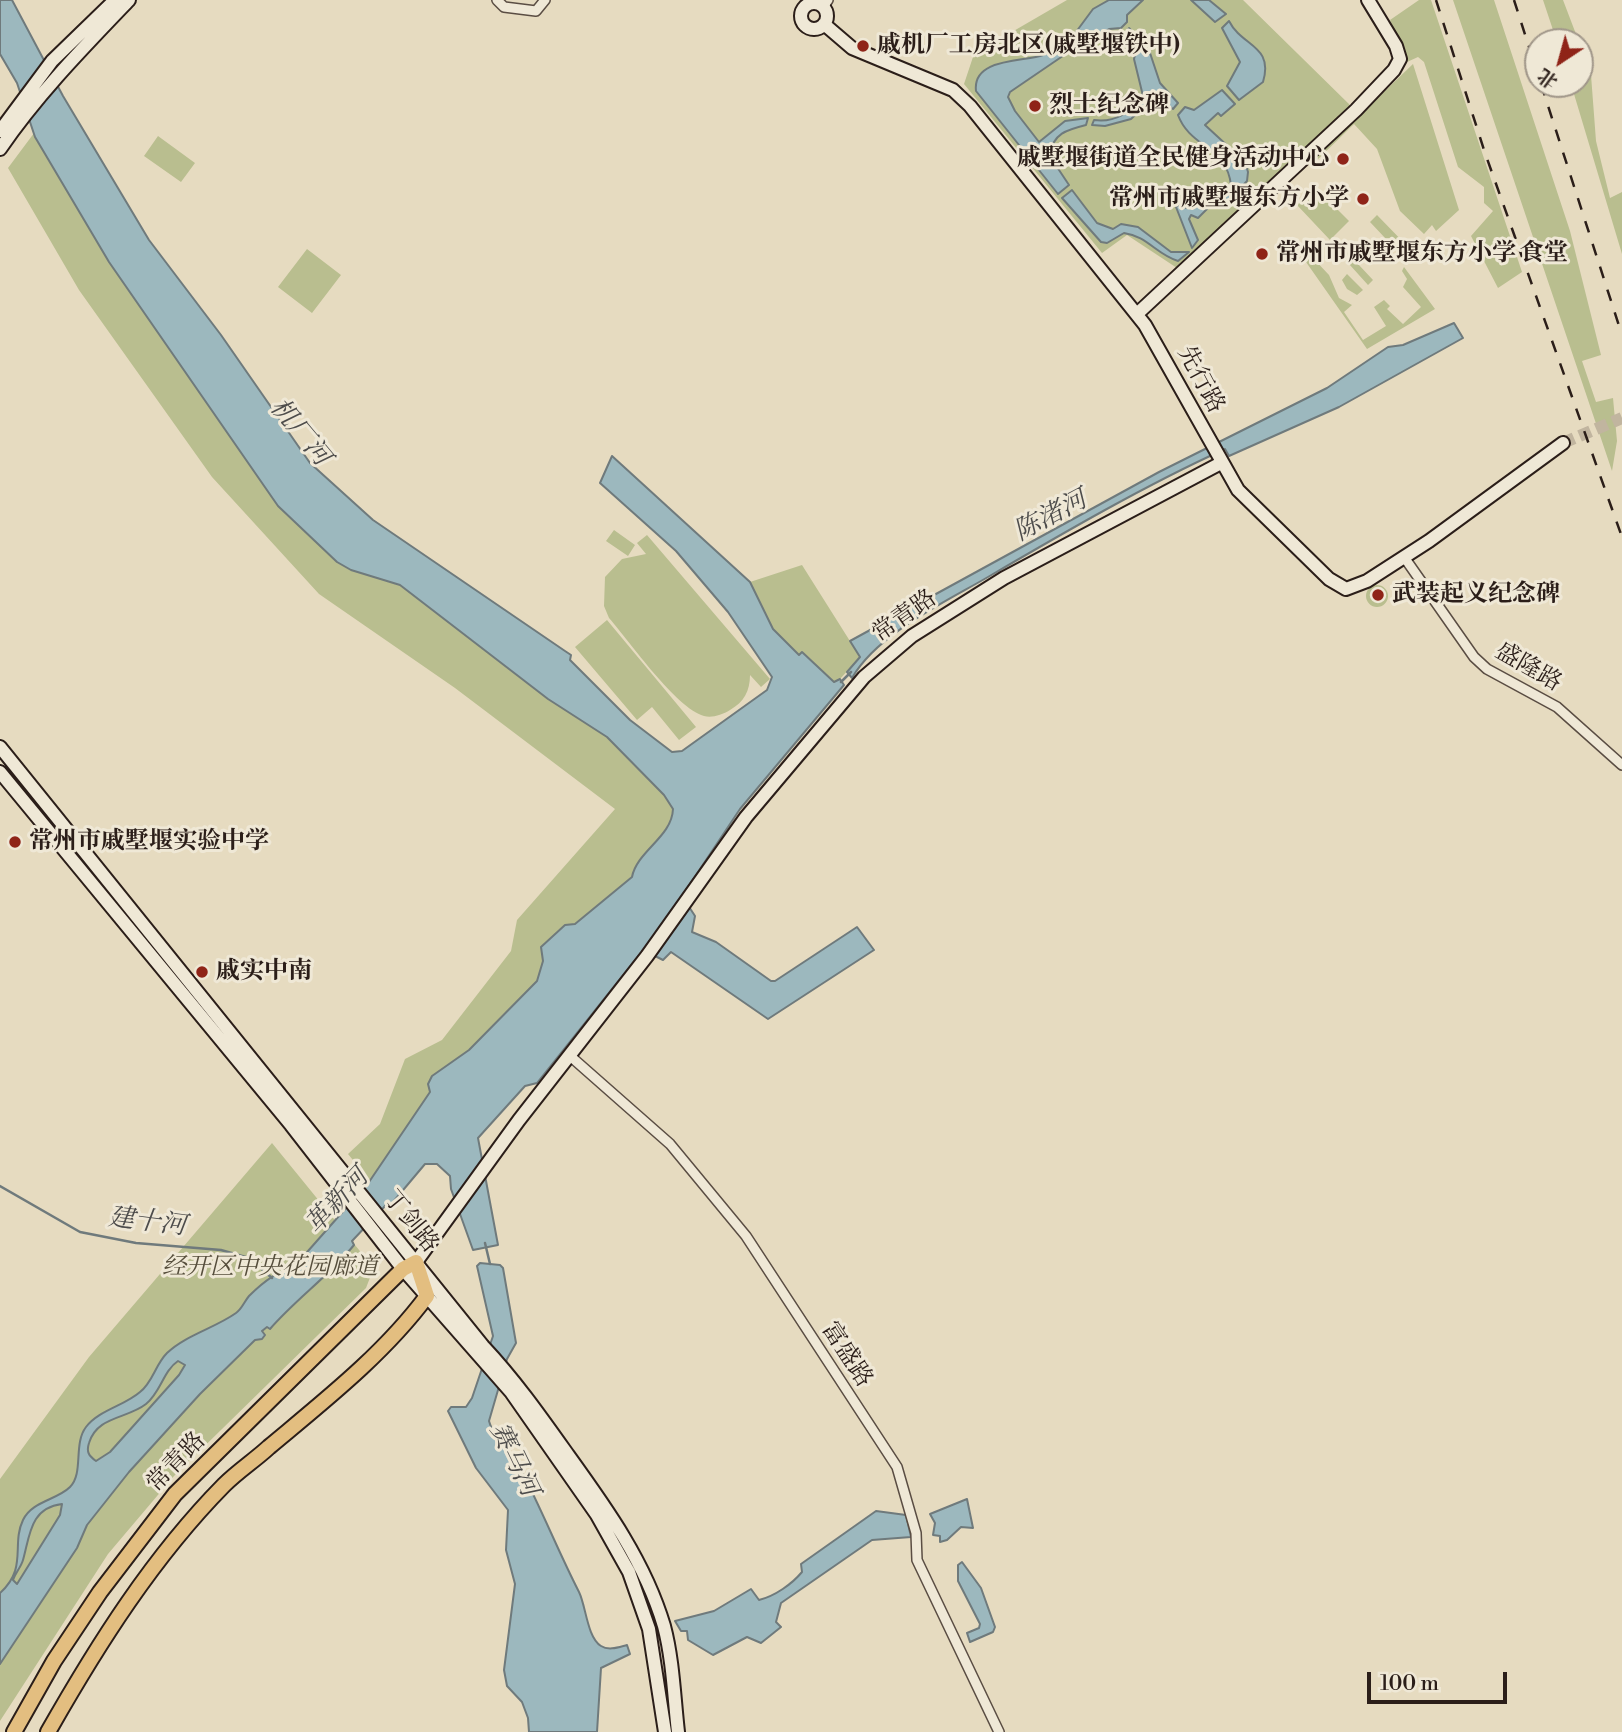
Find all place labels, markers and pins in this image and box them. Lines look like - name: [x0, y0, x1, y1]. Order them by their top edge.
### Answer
- place label: 戚机厂工房北区(戚墅堰铁中): [877, 32, 1180, 60]
- marker: 戚机厂工房北区(戚墅堰铁中): [855, 38, 871, 54]
- place label: 烈士纪念碑: [1049, 92, 1169, 120]
- marker: 烈士纪念碑: [1027, 98, 1043, 114]
- place label: 戚墅堰街道全民健身活动中心: [1017, 145, 1329, 173]
- marker: 戚墅堰街道全民健身活动中心: [1335, 151, 1351, 167]
- place label: 常州市戚墅堰东方小学: [1109, 185, 1349, 213]
- marker: 常州市戚墅堰东方小学: [1355, 191, 1371, 207]
- place label: 常州市戚墅堰东方小学 食堂: [1276, 240, 1568, 268]
- marker: 常州市戚墅堰东方小学 食堂: [1254, 246, 1270, 262]
- place label: 武装起义纪念碑: [1392, 581, 1560, 609]
- marker: 武装起义纪念碑: [1370, 587, 1386, 603]
- place label: 常州市戚墅堰实验中学: [29, 828, 269, 856]
- marker: 常州市戚墅堰实验中学: [7, 834, 23, 850]
- place label: 戚实中南: [216, 958, 312, 986]
- marker: 戚实中南: [194, 964, 210, 980]

